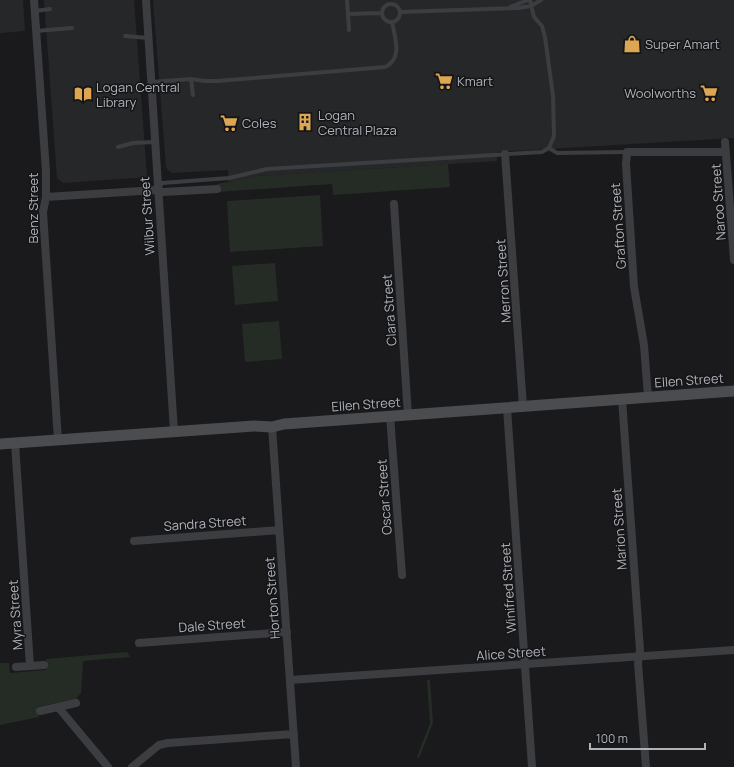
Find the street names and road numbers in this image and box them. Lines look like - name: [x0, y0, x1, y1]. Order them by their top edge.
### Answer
- street label: Naroo Street: [706, 163, 730, 241]
- street label: Benz Street: [24, 173, 42, 243]
- street label: Wilbur Street: [135, 176, 159, 256]
- street label: Grafton Street: [606, 182, 630, 270]
- street label: Merron Street: [491, 238, 515, 324]
- street label: Clara Street: [378, 273, 400, 347]
- street label: Ellen Street: [654, 369, 724, 391]
- street label: Ellen Street: [331, 393, 401, 415]
- street label: Oscar Street: [372, 458, 396, 536]
- street label: Marion Street: [607, 487, 631, 571]
- street label: Sandra Street: [163, 511, 247, 535]
- street label: Winifred Street: [496, 542, 520, 634]
- street label: Horton Street: [260, 556, 284, 640]
- street label: Myra Street: [4, 579, 26, 651]
- street label: Dale Street: [178, 614, 246, 636]
- street label: Alice Street: [476, 642, 546, 664]

